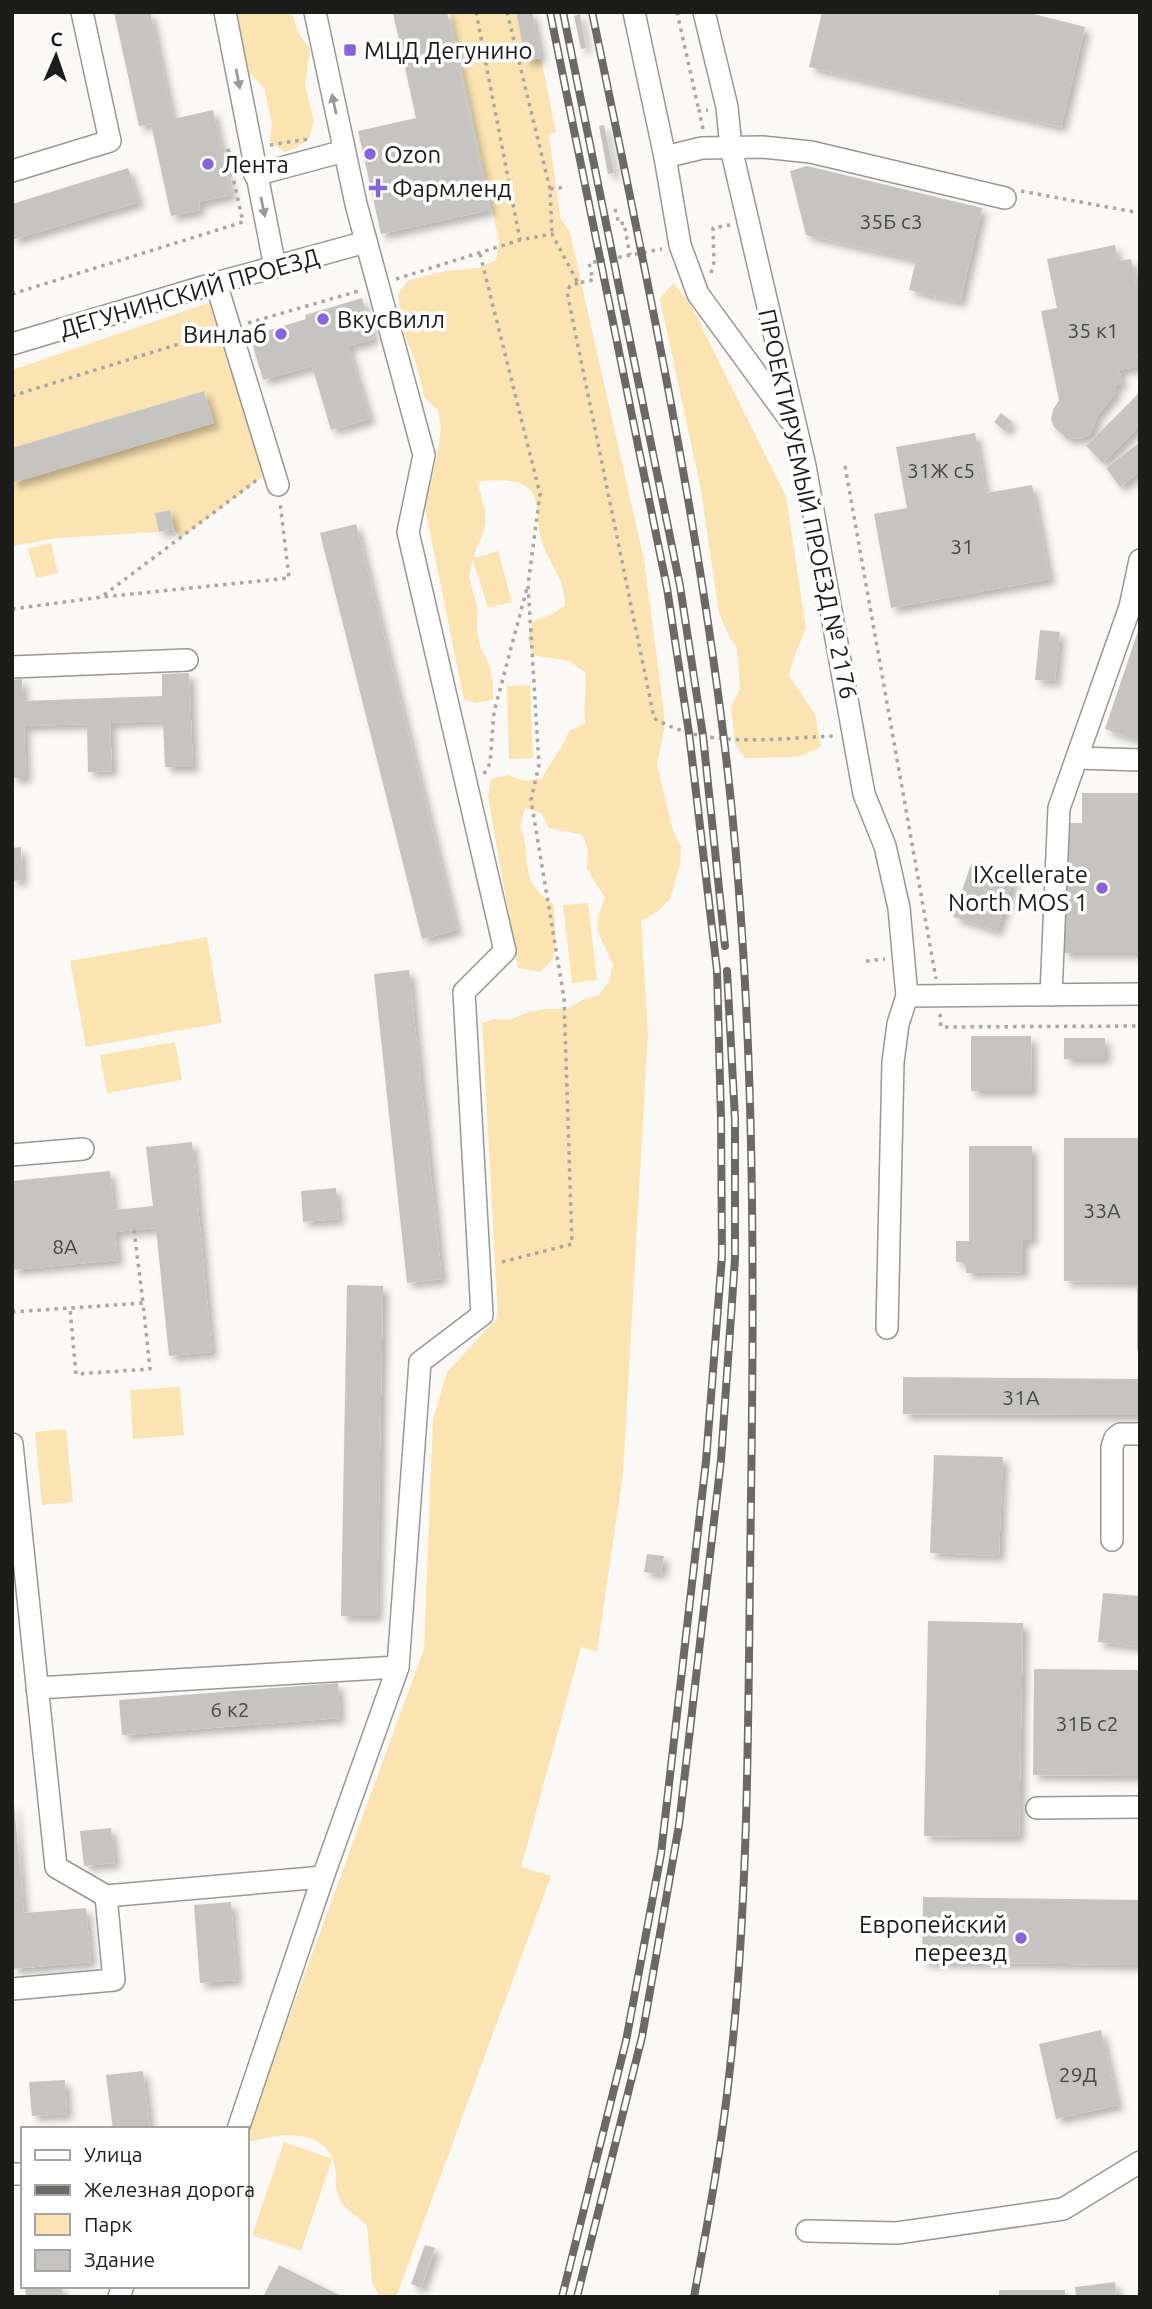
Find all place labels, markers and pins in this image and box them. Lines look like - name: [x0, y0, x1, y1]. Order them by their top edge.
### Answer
- place label: МЦД Дегунино: [364, 37, 532, 64]
- marker: МЦД Дегунино: [342, 42, 358, 58]
- place label: Ozon: [384, 141, 441, 168]
- marker: Ozon: [362, 146, 378, 162]
- place label: Лента: [222, 151, 289, 178]
- marker: Лента: [200, 156, 216, 172]
- place label: Фармленд: [392, 175, 512, 202]
- marker: Фармленд: [370, 180, 386, 196]
- place label: ВкусВилл: [337, 306, 445, 333]
- marker: ВкусВилл: [315, 311, 331, 327]
- place label: Винлаб: [183, 321, 267, 348]
- marker: Винлаб: [273, 326, 289, 342]
- place label: IXcellerate North MOS 1: [948, 861, 1088, 916]
- marker: IXcellerate North MOS 1: [1094, 880, 1110, 896]
- place label: Европейский переезд: [859, 1911, 1007, 1966]
- marker: Европейский переезд: [1013, 1930, 1029, 1946]

